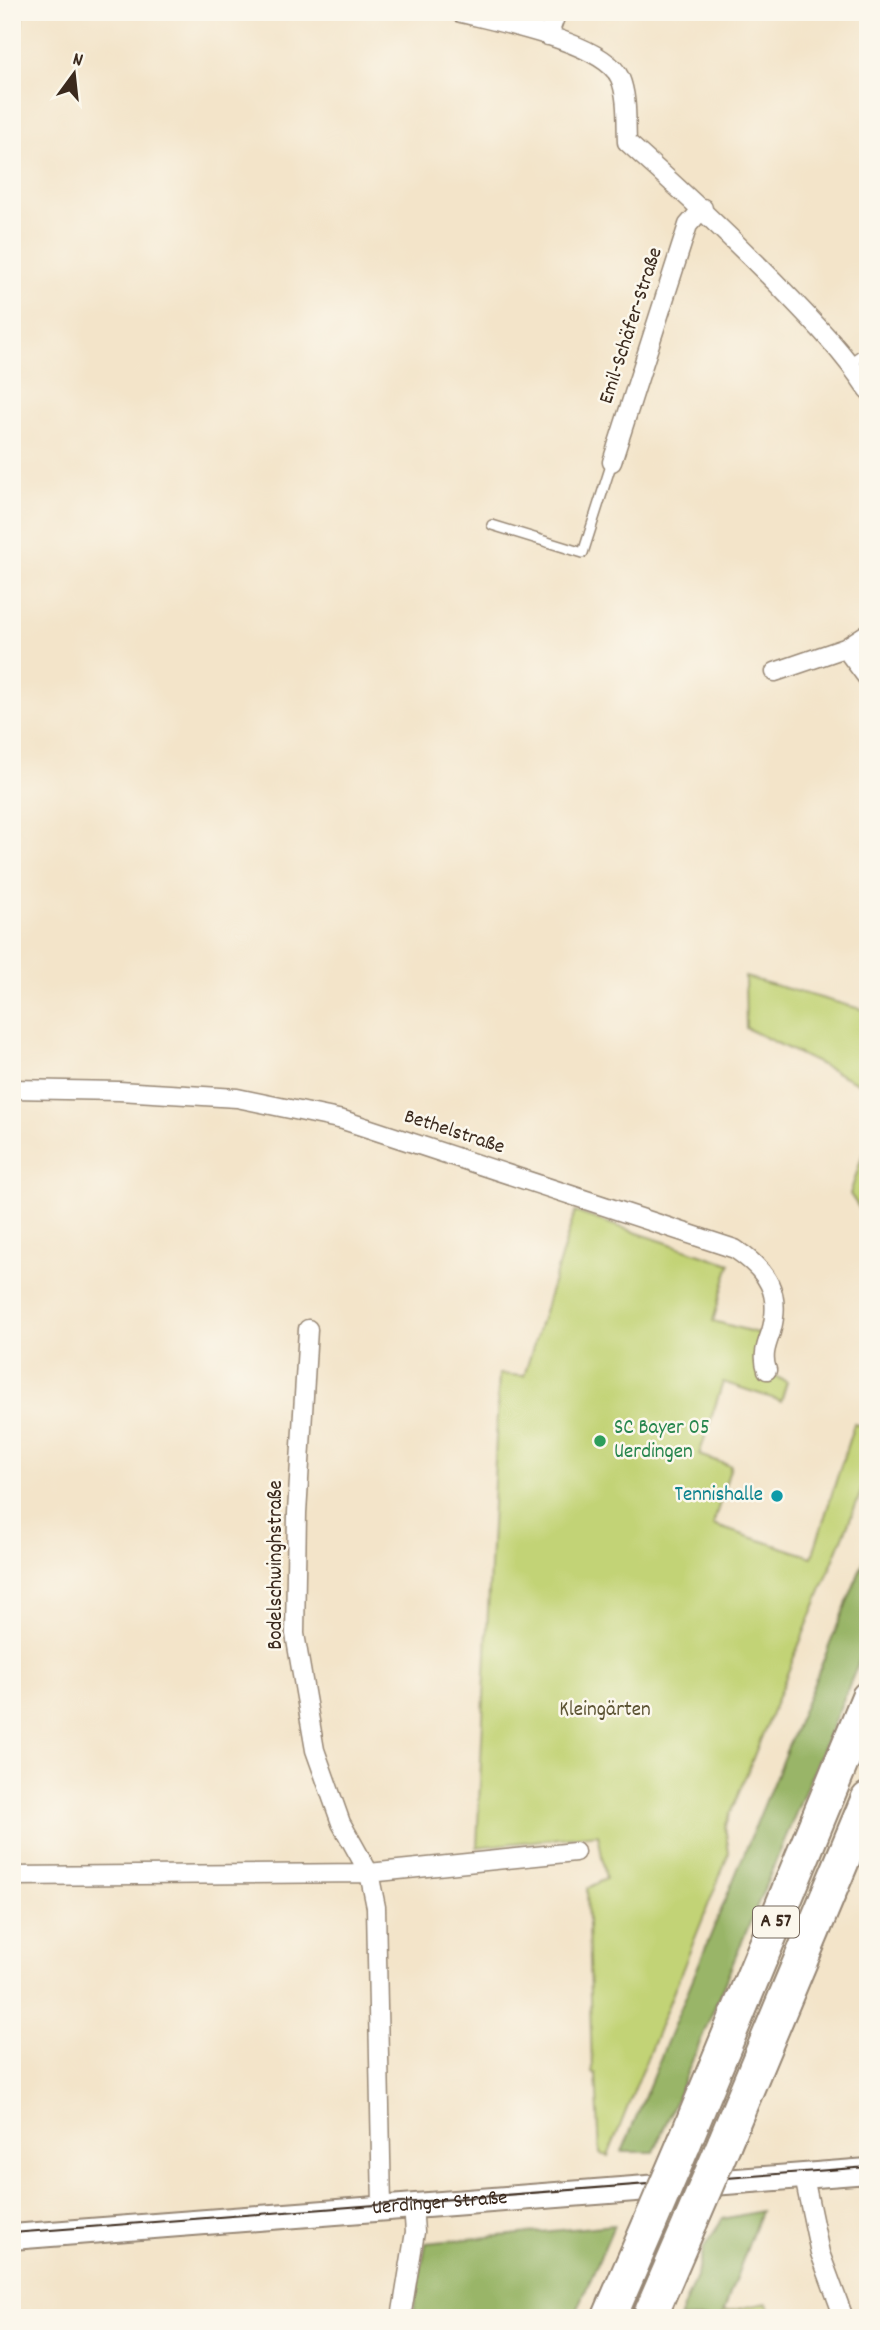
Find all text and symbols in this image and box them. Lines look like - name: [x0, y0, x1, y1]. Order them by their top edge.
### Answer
- north arrow: [38, 38, 108, 108]
- text: N: [69, 47, 86, 75]
- street label: Emil-Schäfer-Straße: [593, 244, 671, 408]
- street label: Bethelstraße: [400, 1103, 508, 1163]
- place label: SC Bayer 05 Uerdingen: [614, 1414, 710, 1468]
- marker: SC Bayer 05 Uerdingen: [592, 1433, 608, 1449]
- street label: Bodelschwinghstraße: [262, 1480, 292, 1650]
- place label: Tennishalle: [675, 1481, 763, 1511]
- marker: Tennishalle: [769, 1488, 785, 1504]
- park label: Kleingärten: [559, 1696, 651, 1726]
- road number: A 57: [753, 1906, 799, 1938]
- street label: Uerdinger Straße: [371, 2184, 508, 2224]

